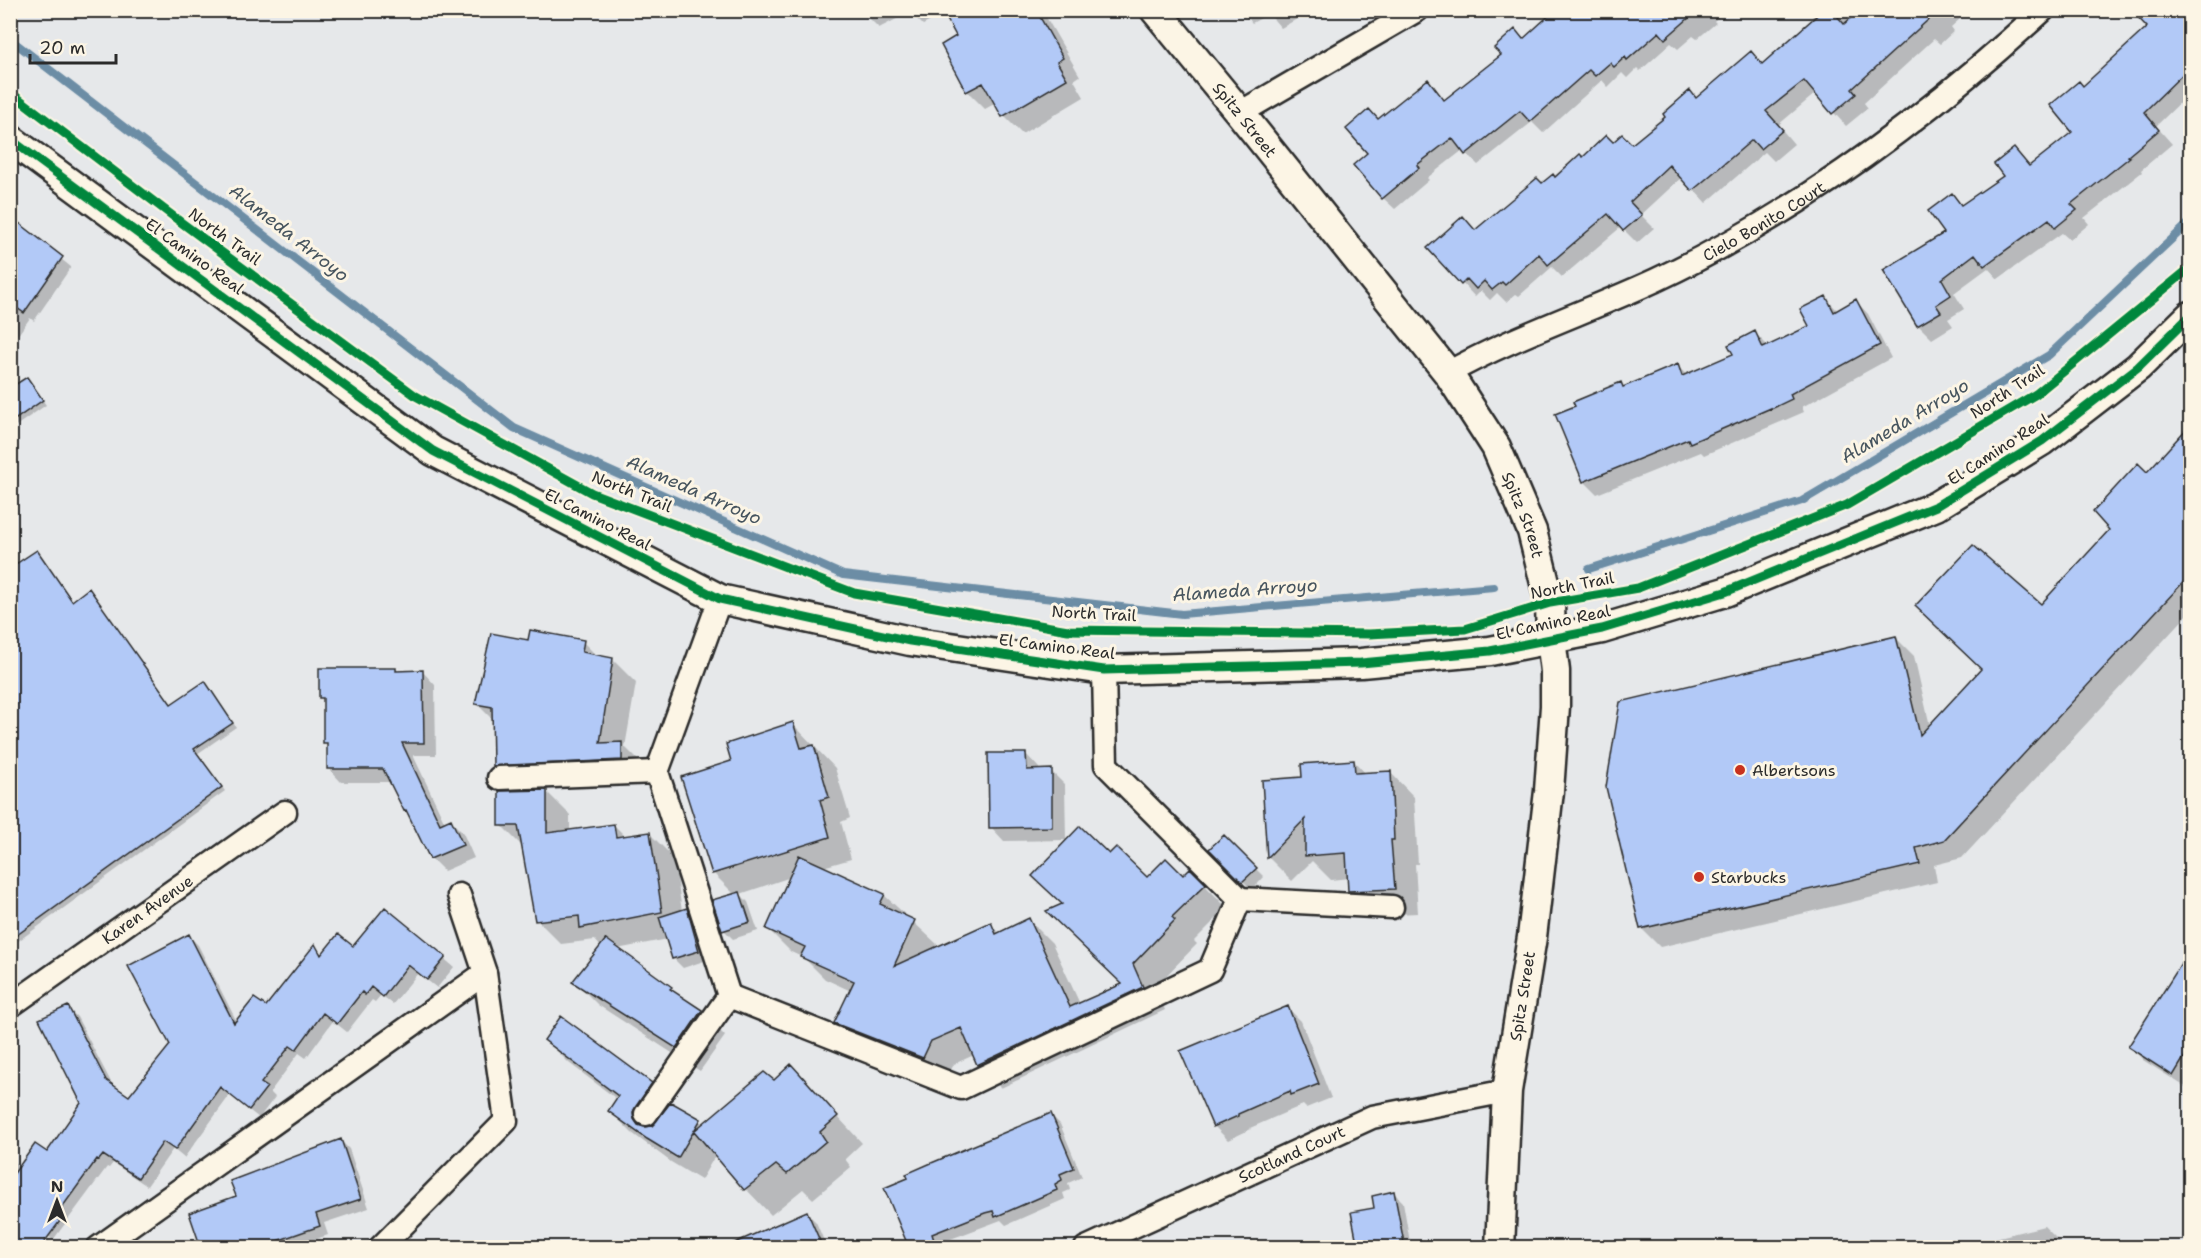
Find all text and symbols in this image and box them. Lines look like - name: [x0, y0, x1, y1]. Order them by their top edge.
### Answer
- scale bar: [30, 27, 116, 65]
- text: 20 m: [39, 36, 85, 60]
- street label: Spitz Street: [1208, 78, 1281, 162]
- street label: Cielo Bonito Court: [1699, 177, 1830, 266]
- water label: Alameda Arroyo: [224, 179, 354, 287]
- street label: North Trail: [184, 203, 265, 270]
- street label: El Camino Real: [141, 214, 248, 299]
- street label: North Trail: [1966, 359, 2049, 423]
- water label: Alameda Arroyo: [1837, 373, 1974, 469]
- street label: El Camino Real: [1944, 409, 2053, 490]
- water label: Alameda Arroyo: [623, 450, 765, 531]
- street label: North Trail: [589, 466, 675, 517]
- street label: Spitz Street: [1497, 469, 1548, 560]
- street label: El Camino Real: [541, 484, 655, 555]
- street label: North Trail: [1528, 567, 1616, 604]
- water label: Alameda Arroyo: [1172, 573, 1318, 607]
- street label: El Camino Real: [1494, 600, 1613, 645]
- street label: North Trail: [1051, 601, 1137, 626]
- street label: El Camino Real: [998, 629, 1116, 664]
- place label: Albertsons: [1752, 760, 1836, 781]
- marker: Albertsons: [1733, 763, 1747, 777]
- place label: Starbucks: [1711, 867, 1787, 888]
- street label: Karen Avenue: [98, 870, 197, 949]
- marker: Starbucks: [1692, 870, 1706, 884]
- street label: Spitz Street: [1505, 950, 1540, 1043]
- street label: Scotland Court: [1235, 1121, 1348, 1188]
- north arrow: [27, 1171, 87, 1231]
- text: N: [51, 1176, 63, 1197]

